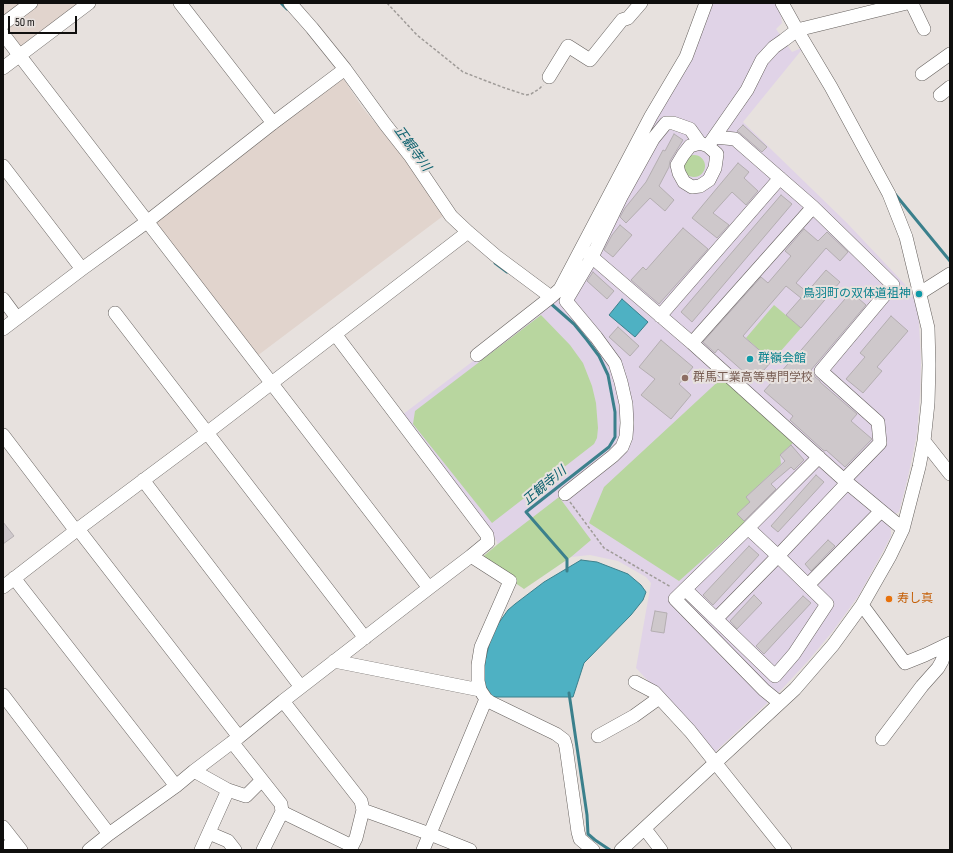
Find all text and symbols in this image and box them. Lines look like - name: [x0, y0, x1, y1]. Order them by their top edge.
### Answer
- scale bar: [10, 8, 79, 34]
- text: 50 m: [15, 15, 35, 30]
- water label: 正観寺川: [390, 123, 434, 175]
- place label: 鳥羽町の双体道祖神: [803, 287, 911, 301]
- marker: 鳥羽町の双体道祖神: [914, 289, 924, 299]
- place label: 群嶺会館: [758, 352, 806, 366]
- marker: 群嶺会館: [745, 354, 755, 364]
- place label: 群馬工業高等専門学校: [693, 371, 813, 385]
- marker: 群馬工業高等専門学校: [680, 373, 690, 383]
- water label: 正観寺川: [520, 463, 570, 509]
- place label: 寿し真: [897, 592, 933, 606]
- marker: 寿し真: [884, 594, 894, 604]

